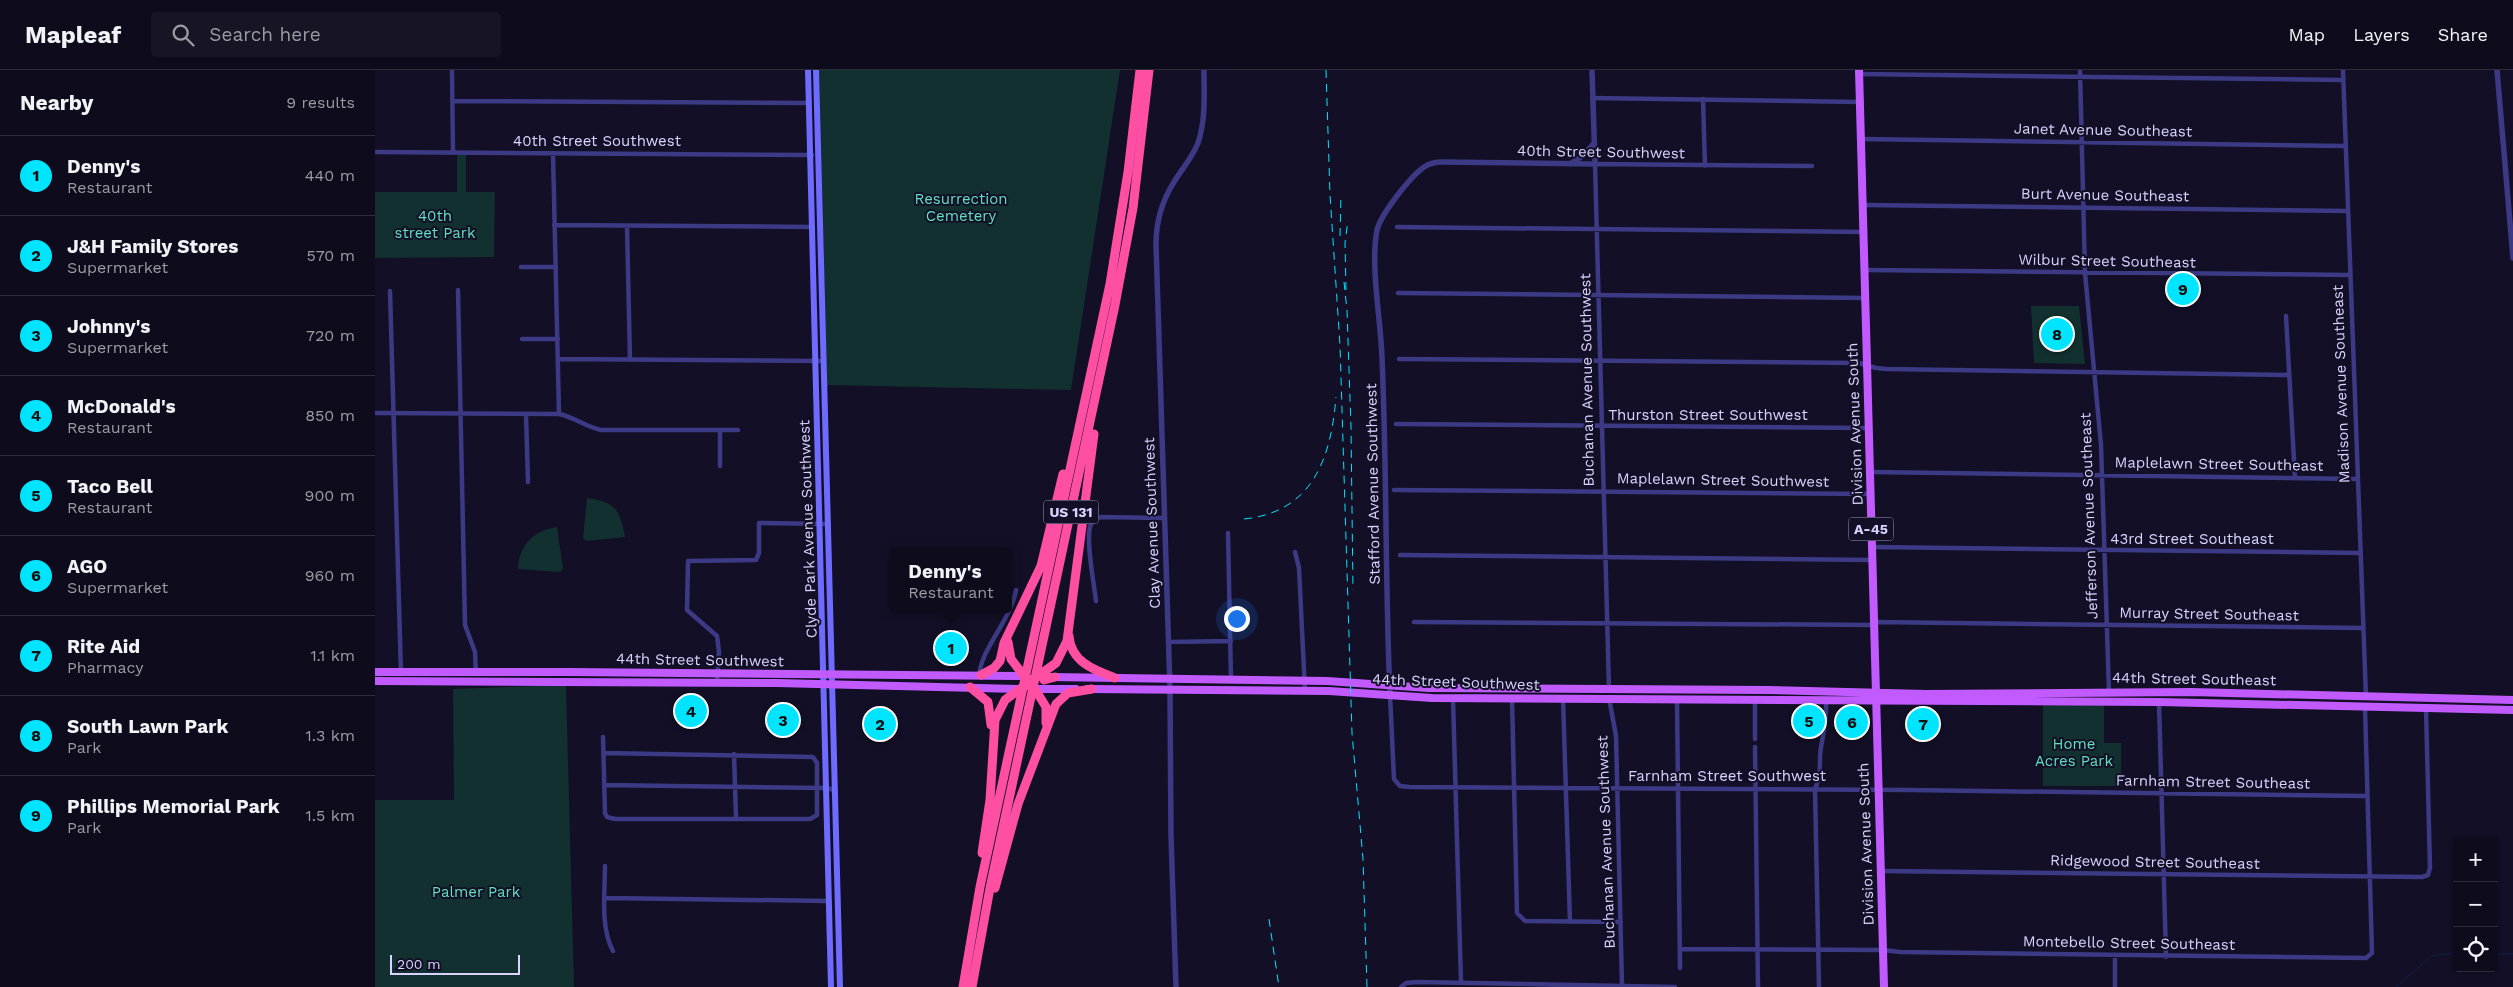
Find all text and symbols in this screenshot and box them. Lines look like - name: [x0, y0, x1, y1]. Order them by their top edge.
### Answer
- search box: [151, 12, 501, 57]
- text: Mapleaf: [25, 21, 121, 49]
- icon: search: [169, 21, 197, 49]
- text: Search here: [209, 23, 321, 46]
- text: Map: [2288, 24, 2325, 45]
- text: Layers: [2353, 24, 2410, 45]
- text: Share: [2438, 24, 2488, 45]
- text: Nearby: [20, 90, 93, 115]
- text: 9 results: [286, 93, 355, 112]
- street label: Janet Avenue Southeast: [2014, 119, 2193, 141]
- street label: 40th Street Southwest: [513, 132, 682, 150]
- street label: 40th Street Southwest: [1517, 142, 1686, 162]
- text: Denny's: [67, 155, 140, 178]
- text: 1: [33, 166, 39, 185]
- text: 440 m: [305, 166, 355, 185]
- text: Restaurant: [67, 178, 153, 197]
- street label: Burt Avenue Southeast: [2021, 185, 2190, 205]
- park label: Resurrection Cemetery: [914, 190, 1008, 225]
- park label: 40th street Park: [395, 207, 476, 242]
- text: J&H Family Stores: [67, 235, 238, 258]
- text: 2: [31, 246, 41, 265]
- text: 570 m: [306, 246, 355, 265]
- street label: Wilbur Street Southeast: [2018, 250, 2197, 272]
- text: Supermarket: [67, 258, 168, 277]
- pin: 9: [2167, 270, 2199, 308]
- street label: Buchanan Avenue Southwest: [1576, 272, 1598, 487]
- street label: Madison Avenue Southeast: [2329, 284, 2353, 483]
- text: Johnny's: [67, 315, 150, 338]
- pin: 8: [2041, 315, 2073, 353]
- text: 3: [31, 326, 41, 345]
- text: 720 m: [306, 326, 355, 345]
- text: Supermarket: [67, 338, 168, 357]
- street label: Division Avenue South: [1843, 342, 1867, 506]
- street label: Stafford Avenue Southwest: [1362, 382, 1384, 585]
- text: McDonald's: [67, 395, 176, 418]
- text: 4: [31, 406, 41, 425]
- text: 850 m: [305, 406, 355, 425]
- street label: Thurston Street Southwest: [1608, 406, 1808, 424]
- street label: Jefferson Avenue Southeast: [2076, 412, 2102, 620]
- text: Restaurant: [67, 418, 153, 437]
- street label: Clyde Park Avenue Southwest: [795, 419, 821, 639]
- street label: Clay Avenue Southwest: [1140, 436, 1164, 609]
- street label: Maplelawn Street Southeast: [2114, 453, 2324, 475]
- street label: Maplelawn Street Southwest: [1617, 469, 1830, 491]
- text: Taco Bell: [67, 475, 153, 498]
- text: 5: [31, 486, 41, 505]
- text: 900 m: [305, 486, 355, 505]
- text: Restaurant: [67, 498, 153, 517]
- road number: US 131: [1043, 501, 1099, 524]
- road number: A-45: [1849, 518, 1893, 540]
- street label: 43rd Street Southeast: [2110, 530, 2274, 548]
- popup: [890, 548, 1012, 613]
- text: AGO: [67, 555, 107, 578]
- text: Denny's: [908, 560, 982, 583]
- text: 6: [31, 566, 41, 585]
- text: 960 m: [305, 566, 355, 585]
- text: Supermarket: [67, 578, 168, 597]
- text: Restaurant: [908, 583, 994, 602]
- street label: Murray Street Southeast: [2119, 603, 2300, 625]
- your location: [1224, 606, 1250, 632]
- pin: 1: [935, 629, 967, 667]
- text: Rite Aid: [67, 635, 140, 658]
- text: 7: [31, 646, 41, 665]
- text: 1.1 km: [310, 646, 355, 665]
- street label: 44th Street Southwest: [616, 650, 785, 670]
- text: Pharmacy: [67, 658, 143, 677]
- street label: 44th Street Southeast: [2112, 669, 2277, 689]
- street label: 44th Street Southwest: [1372, 670, 1541, 694]
- pin: 4: [675, 692, 707, 730]
- pin: 3: [767, 701, 799, 739]
- pin: 5: [1793, 702, 1825, 740]
- pin: 6: [1836, 703, 1868, 741]
- pin: 2: [864, 705, 896, 743]
- pin: 7: [1907, 705, 1939, 743]
- text: South Lawn Park: [67, 715, 228, 738]
- text: 8: [31, 726, 41, 745]
- text: 1.3 km: [305, 726, 355, 745]
- street label: Buchanan Avenue Southwest: [1593, 734, 1619, 949]
- park label: Home Acres Park: [2035, 735, 2113, 770]
- text: Park: [67, 738, 101, 757]
- street label: Division Avenue South: [1854, 762, 1878, 926]
- street label: Farnham Street Southwest: [1628, 767, 1827, 785]
- street label: Farnham Street Southeast: [2116, 771, 2311, 793]
- text: Phillips Memorial Park: [67, 795, 280, 818]
- text: 9: [31, 806, 41, 825]
- text: 1.5 km: [305, 806, 355, 825]
- text: Park: [67, 818, 101, 837]
- map controls: [2453, 837, 2498, 972]
- button: +: [2453, 837, 2498, 882]
- street label: Ridgewood Street Southeast: [2050, 851, 2261, 873]
- button: −: [2453, 882, 2498, 927]
- park label: Palmer Park: [432, 883, 521, 901]
- button: locate: [2453, 927, 2498, 972]
- street label: Montebello Street Southeast: [2023, 932, 2236, 954]
- scale bar: [390, 952, 520, 975]
- text: 200 m: [397, 956, 441, 972]

